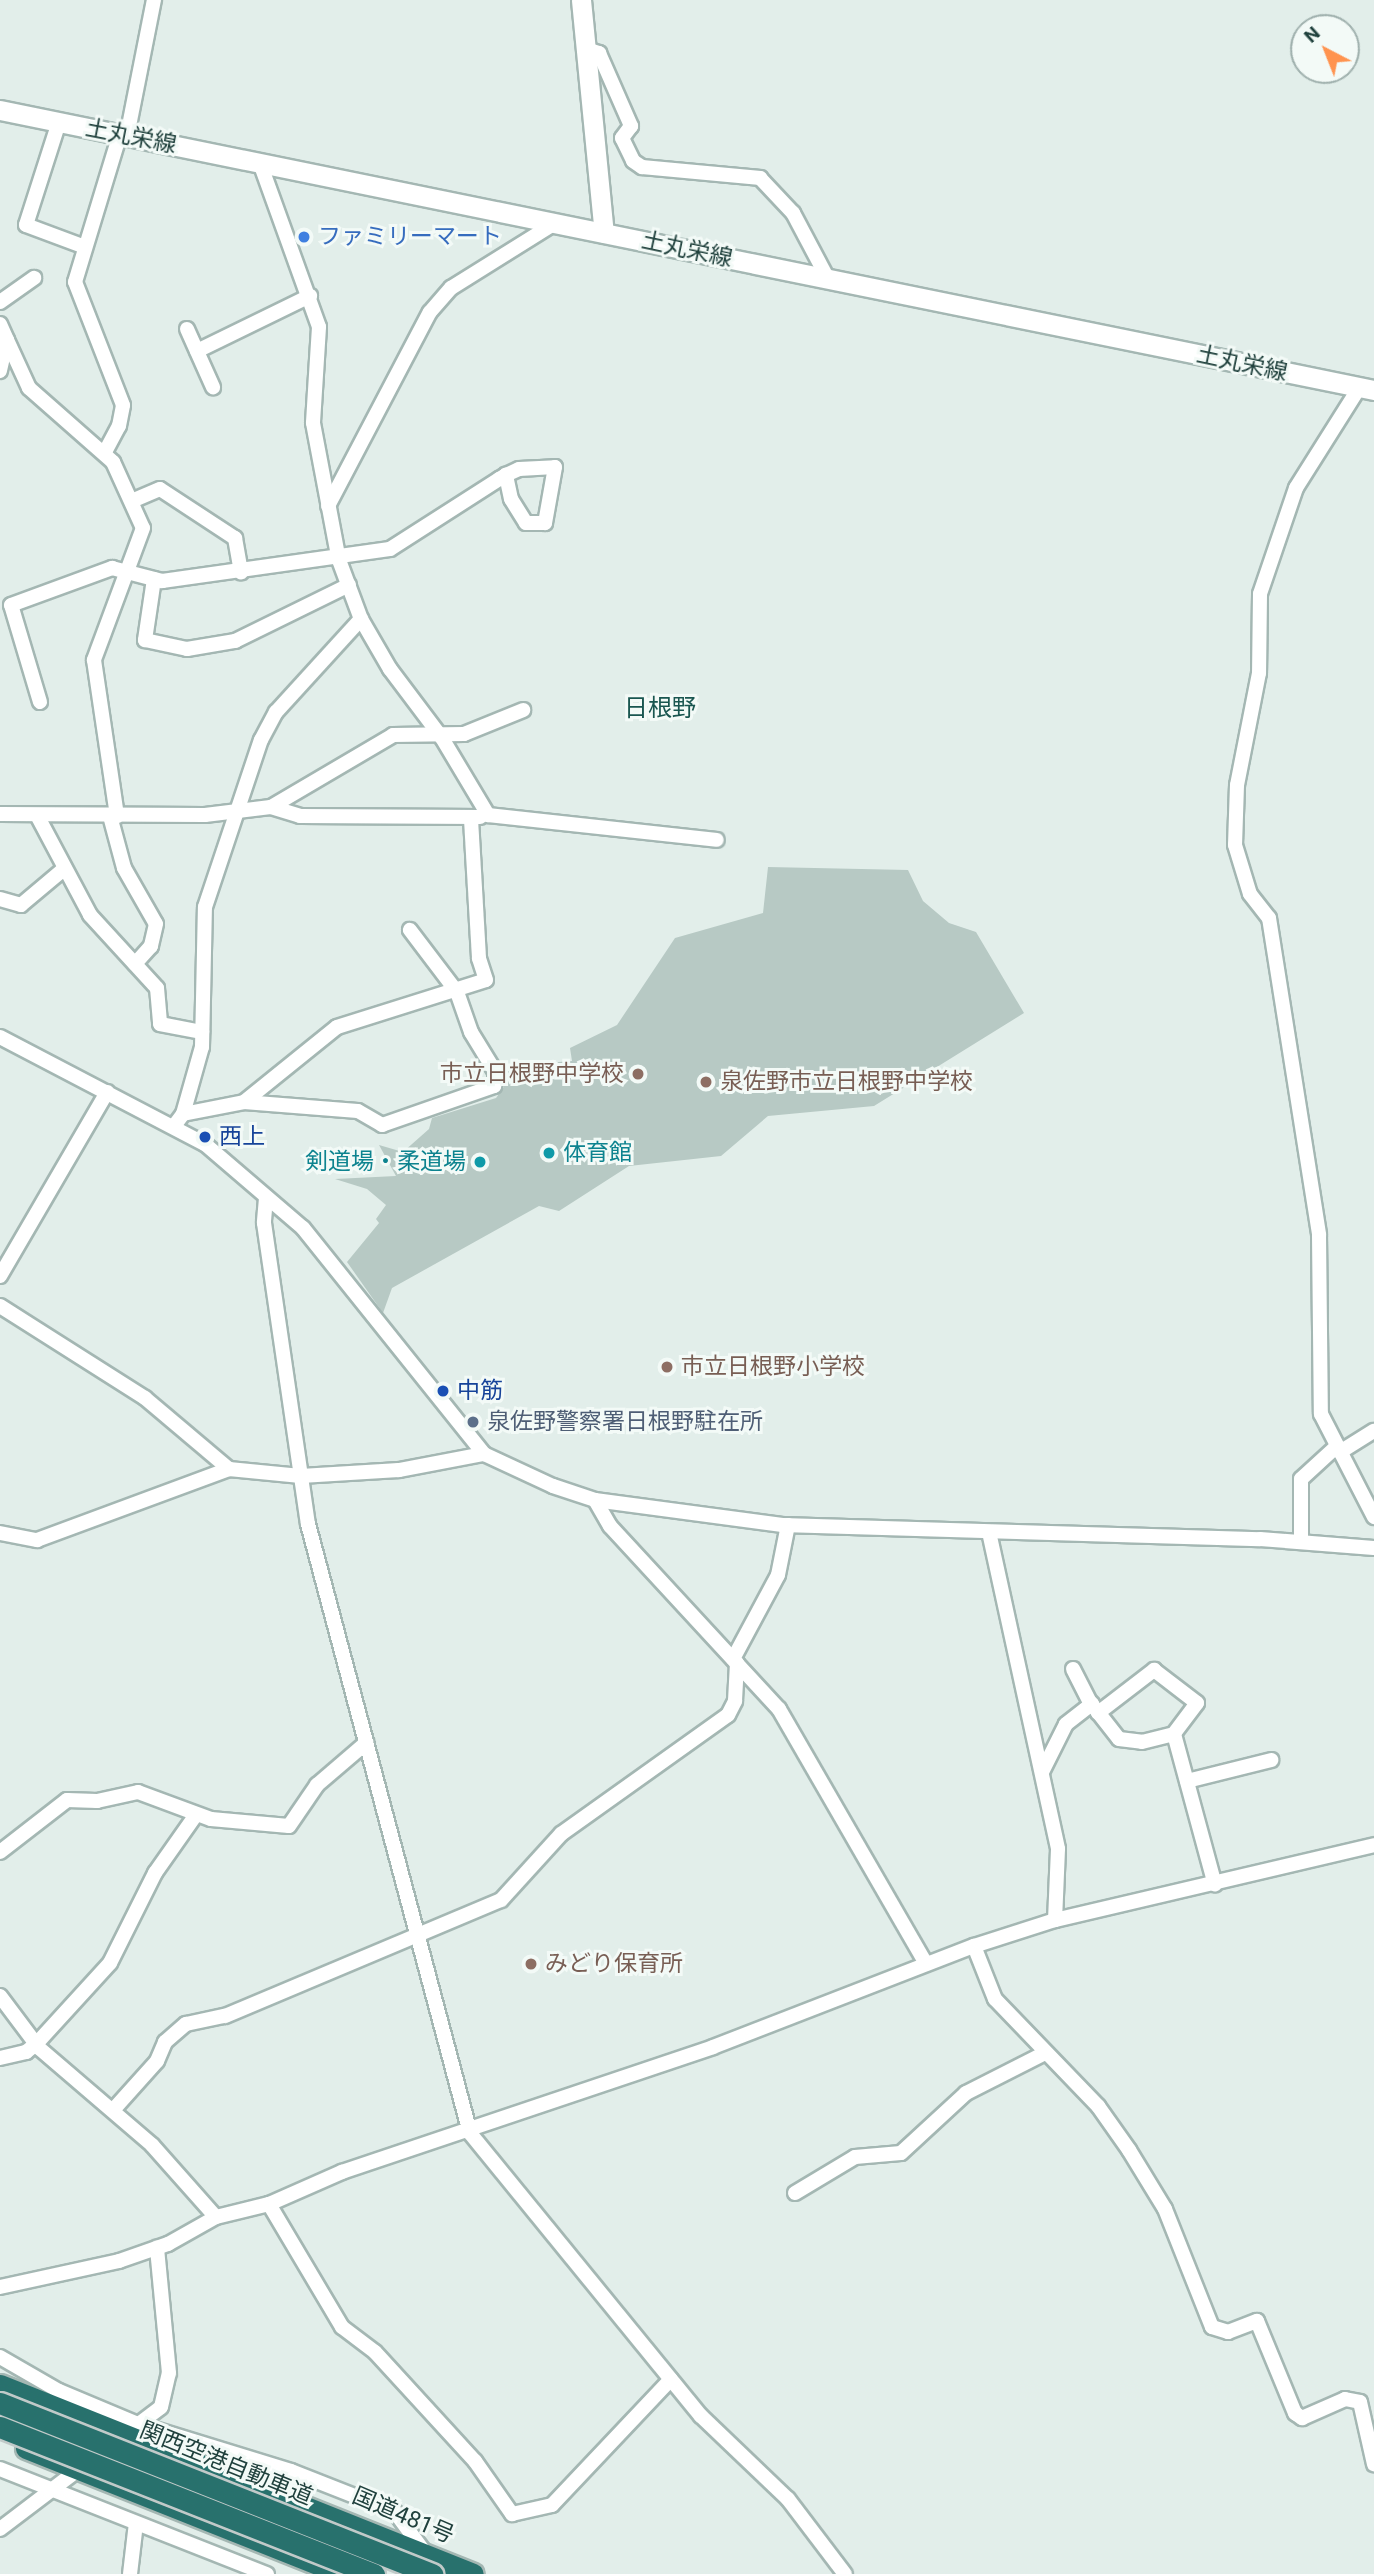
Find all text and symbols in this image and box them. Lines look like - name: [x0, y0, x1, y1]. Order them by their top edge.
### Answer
- north arrow: [1290, 14, 1360, 84]
- text: N: [1299, 21, 1325, 48]
- street label: 土丸栄線: [83, 115, 179, 159]
- place label: ファミリーマート: [318, 223, 502, 251]
- street label: 土丸栄線: [639, 227, 735, 273]
- marker: ファミリーマート: [296, 229, 312, 245]
- street label: 土丸栄線: [1194, 341, 1290, 387]
- district label: 日根野: [624, 695, 696, 723]
- place label: 市立日根野中学校: [440, 1060, 624, 1088]
- marker: 市立日根野中学校: [630, 1066, 646, 1082]
- place label: 泉佐野市立日根野中学校: [720, 1068, 973, 1096]
- marker: 泉佐野市立日根野中学校: [698, 1074, 714, 1090]
- place label: 西上: [219, 1123, 265, 1151]
- marker: 西上: [197, 1129, 213, 1145]
- place label: 体育館: [563, 1139, 632, 1167]
- marker: 体育館: [541, 1145, 557, 1161]
- place label: 剣道場・柔道場: [305, 1148, 466, 1176]
- marker: 剣道場・柔道場: [472, 1154, 488, 1170]
- place label: 市立日根野小学校: [681, 1353, 865, 1381]
- marker: 市立日根野小学校: [659, 1359, 675, 1375]
- place label: 中筋: [457, 1377, 503, 1405]
- marker: 中筋: [435, 1383, 451, 1399]
- place label: 泉佐野警察署日根野駐在所: [487, 1408, 763, 1436]
- marker: 泉佐野警察署日根野駐在所: [465, 1414, 481, 1430]
- place label: みどり保育所: [545, 1950, 683, 1978]
- marker: みどり保育所: [523, 1956, 539, 1972]
- street label: 関西空港自動車道: [136, 2417, 316, 2511]
- street label: 国道481号: [348, 2482, 458, 2550]

